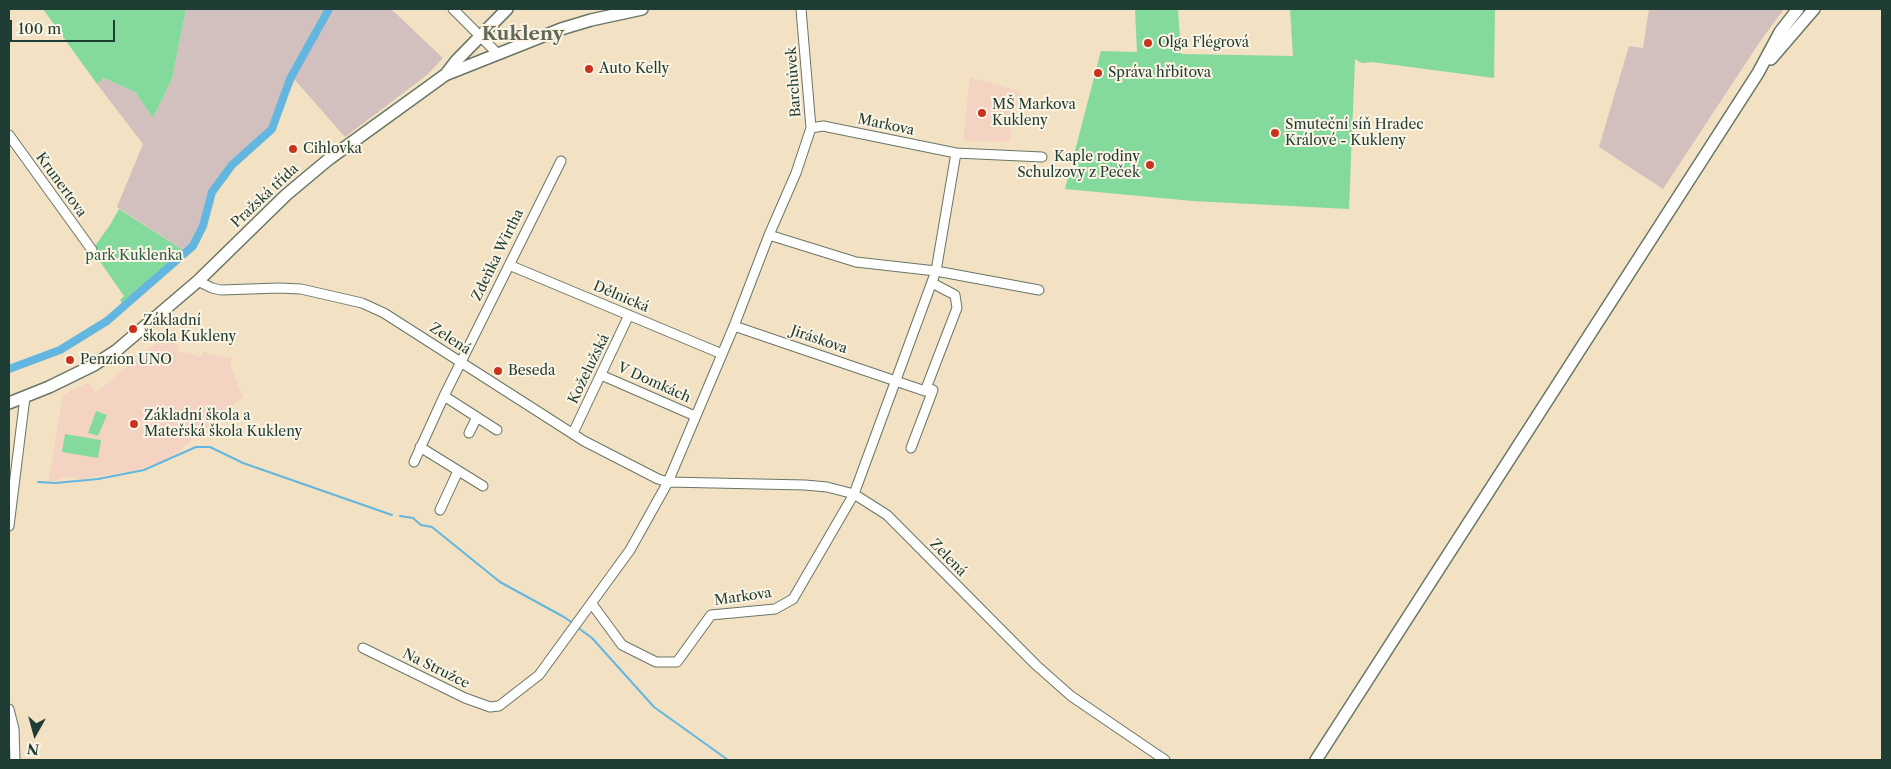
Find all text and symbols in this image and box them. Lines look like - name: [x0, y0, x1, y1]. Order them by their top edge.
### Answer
- scale bar: [12, 10, 118, 42]
- text: 100 m: [18, 19, 61, 38]
- district label: Kukleny: [482, 24, 564, 46]
- place label: Olga Flégrová: [1158, 35, 1249, 51]
- marker: Olga Flégrová: [1142, 37, 1154, 49]
- street label: Barchůvek: [783, 46, 805, 118]
- place label: Auto Kelly: [599, 61, 669, 77]
- marker: Auto Kelly: [583, 63, 595, 75]
- place label: Správa hřbitova: [1108, 65, 1211, 81]
- marker: Správa hřbitova: [1092, 67, 1104, 79]
- place label: MŠ Markova Kukleny: [992, 97, 1076, 130]
- marker: MŠ Markova Kukleny: [976, 107, 988, 119]
- street label: Markova: [856, 111, 916, 139]
- place label: Smuteční síň Hradec Králové - Kukleny: [1285, 117, 1424, 150]
- marker: Smuteční síň Hradec Králové - Kukleny: [1269, 127, 1281, 139]
- place label: Cihlovka: [303, 141, 362, 157]
- marker: Cihlovka: [287, 143, 299, 155]
- street label: Krunertova: [32, 149, 90, 221]
- place label: Kaple rodiny Schulzovy z Peček: [1017, 149, 1140, 182]
- marker: Kaple rodiny Schulzovy z Peček: [1144, 159, 1156, 171]
- street label: Pražská třída: [228, 161, 302, 231]
- street label: Zdeňka Wirtha: [469, 206, 527, 304]
- park label: park Kuklenka: [85, 248, 183, 264]
- street label: Dělnická: [591, 278, 651, 316]
- place label: Základní škola Kukleny: [143, 313, 236, 346]
- street label: Zelená: [426, 320, 474, 358]
- street label: Jiráskova: [788, 322, 850, 358]
- marker: Základní škola Kukleny: [127, 323, 139, 335]
- street label: Koželužská: [565, 331, 613, 407]
- place label: Penzion UNO: [80, 352, 172, 368]
- marker: Penzion UNO: [64, 354, 76, 366]
- street label: V Domkách: [615, 359, 693, 407]
- place label: Beseda: [508, 363, 555, 379]
- marker: Beseda: [492, 365, 504, 377]
- place label: Základní škola a Mateřská škola Kukleny: [144, 408, 302, 441]
- marker: Základní škola a Mateřská škola Kukleny: [128, 418, 140, 430]
- street label: Zelená: [926, 536, 970, 580]
- street label: Markova: [713, 585, 773, 609]
- street label: Na Stružce: [400, 646, 472, 692]
- north arrow: [10, 709, 60, 759]
- text: N: [26, 739, 40, 759]

